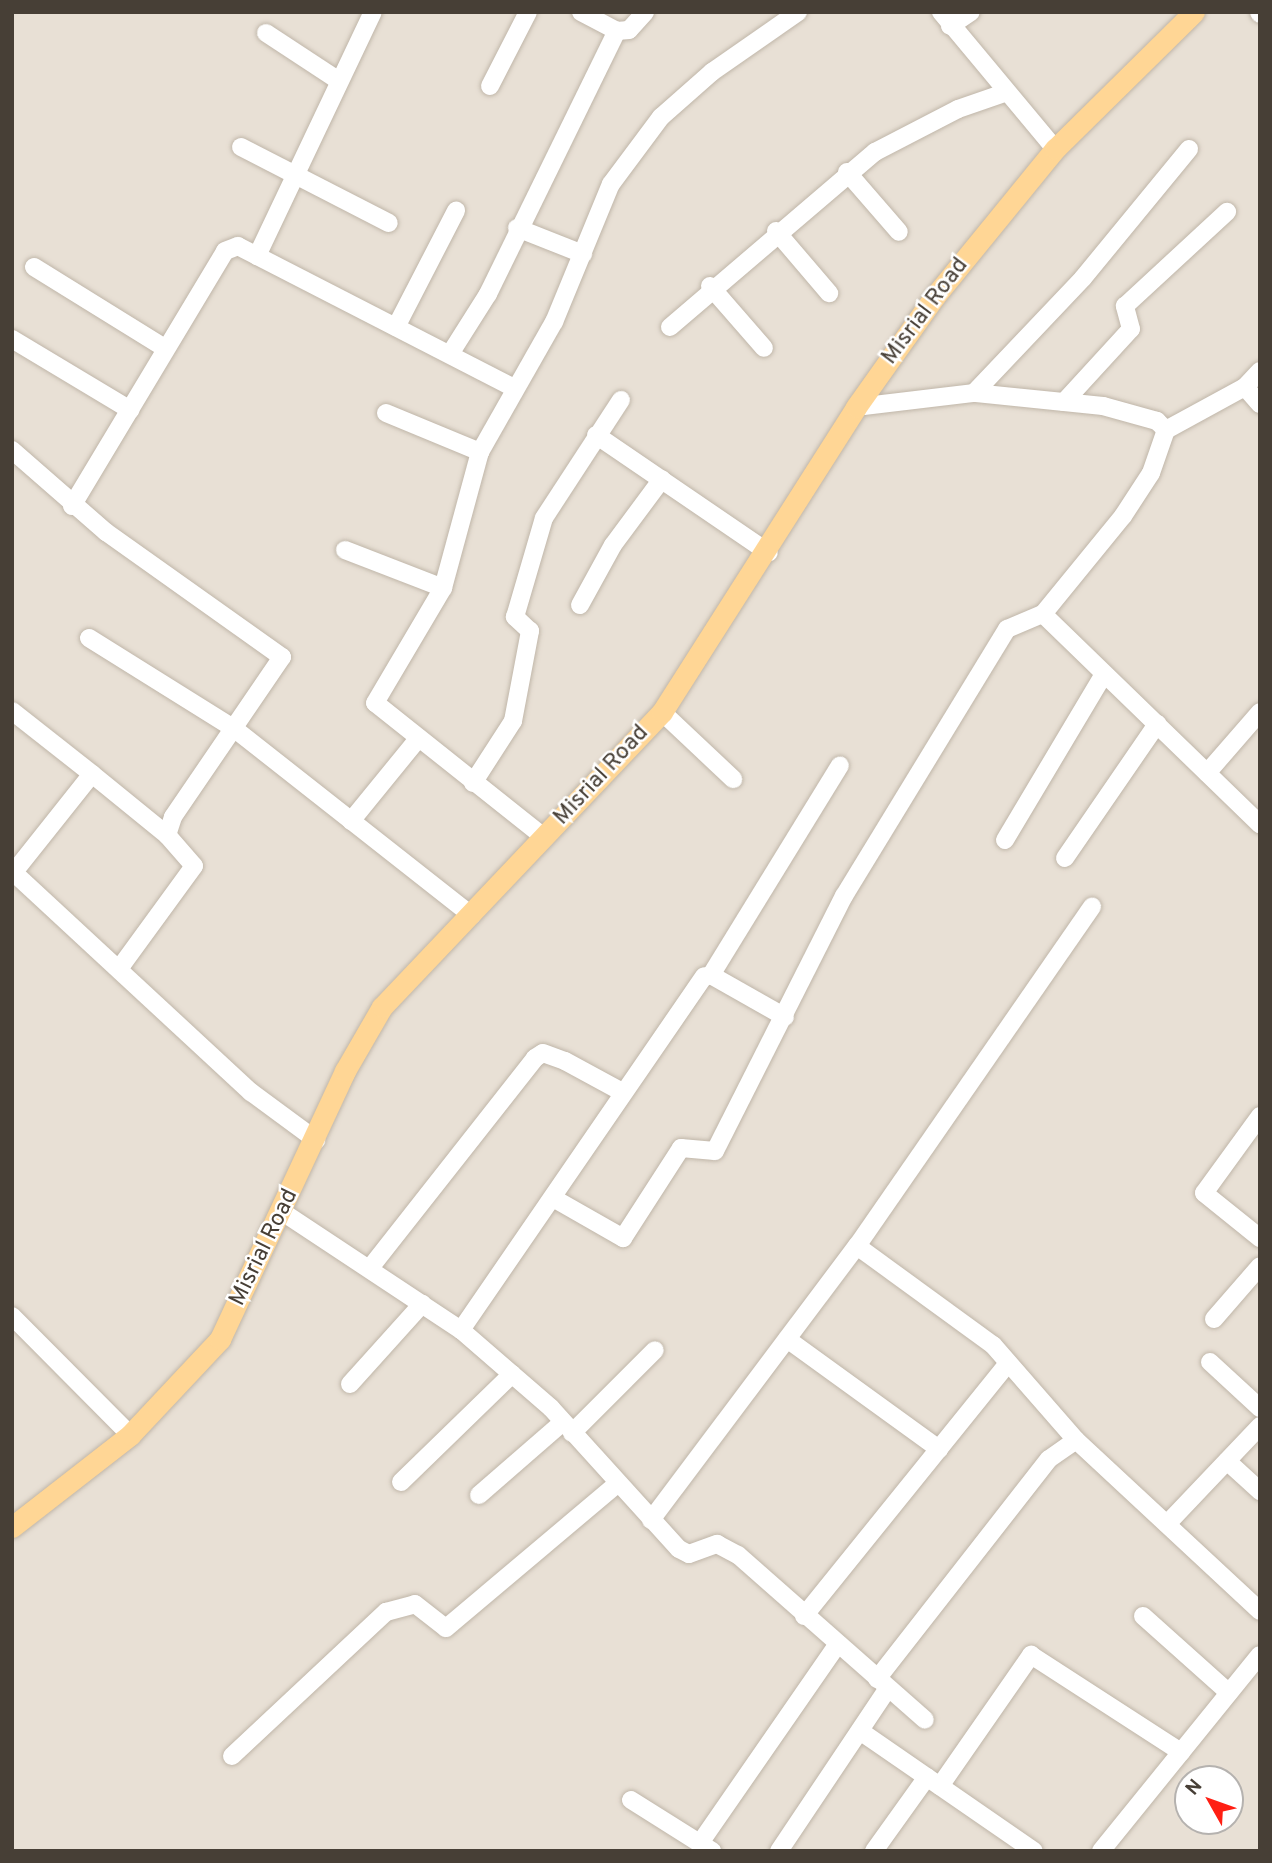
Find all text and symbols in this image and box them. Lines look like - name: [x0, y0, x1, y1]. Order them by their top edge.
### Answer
- street label: Misrial Road: [877, 253, 975, 371]
- street label: Misrial Road: [549, 720, 655, 832]
- street label: Misrial Road: [225, 1185, 305, 1311]
- north arrow: [1174, 1765, 1244, 1835]
- text: N: [1181, 1775, 1208, 1801]

